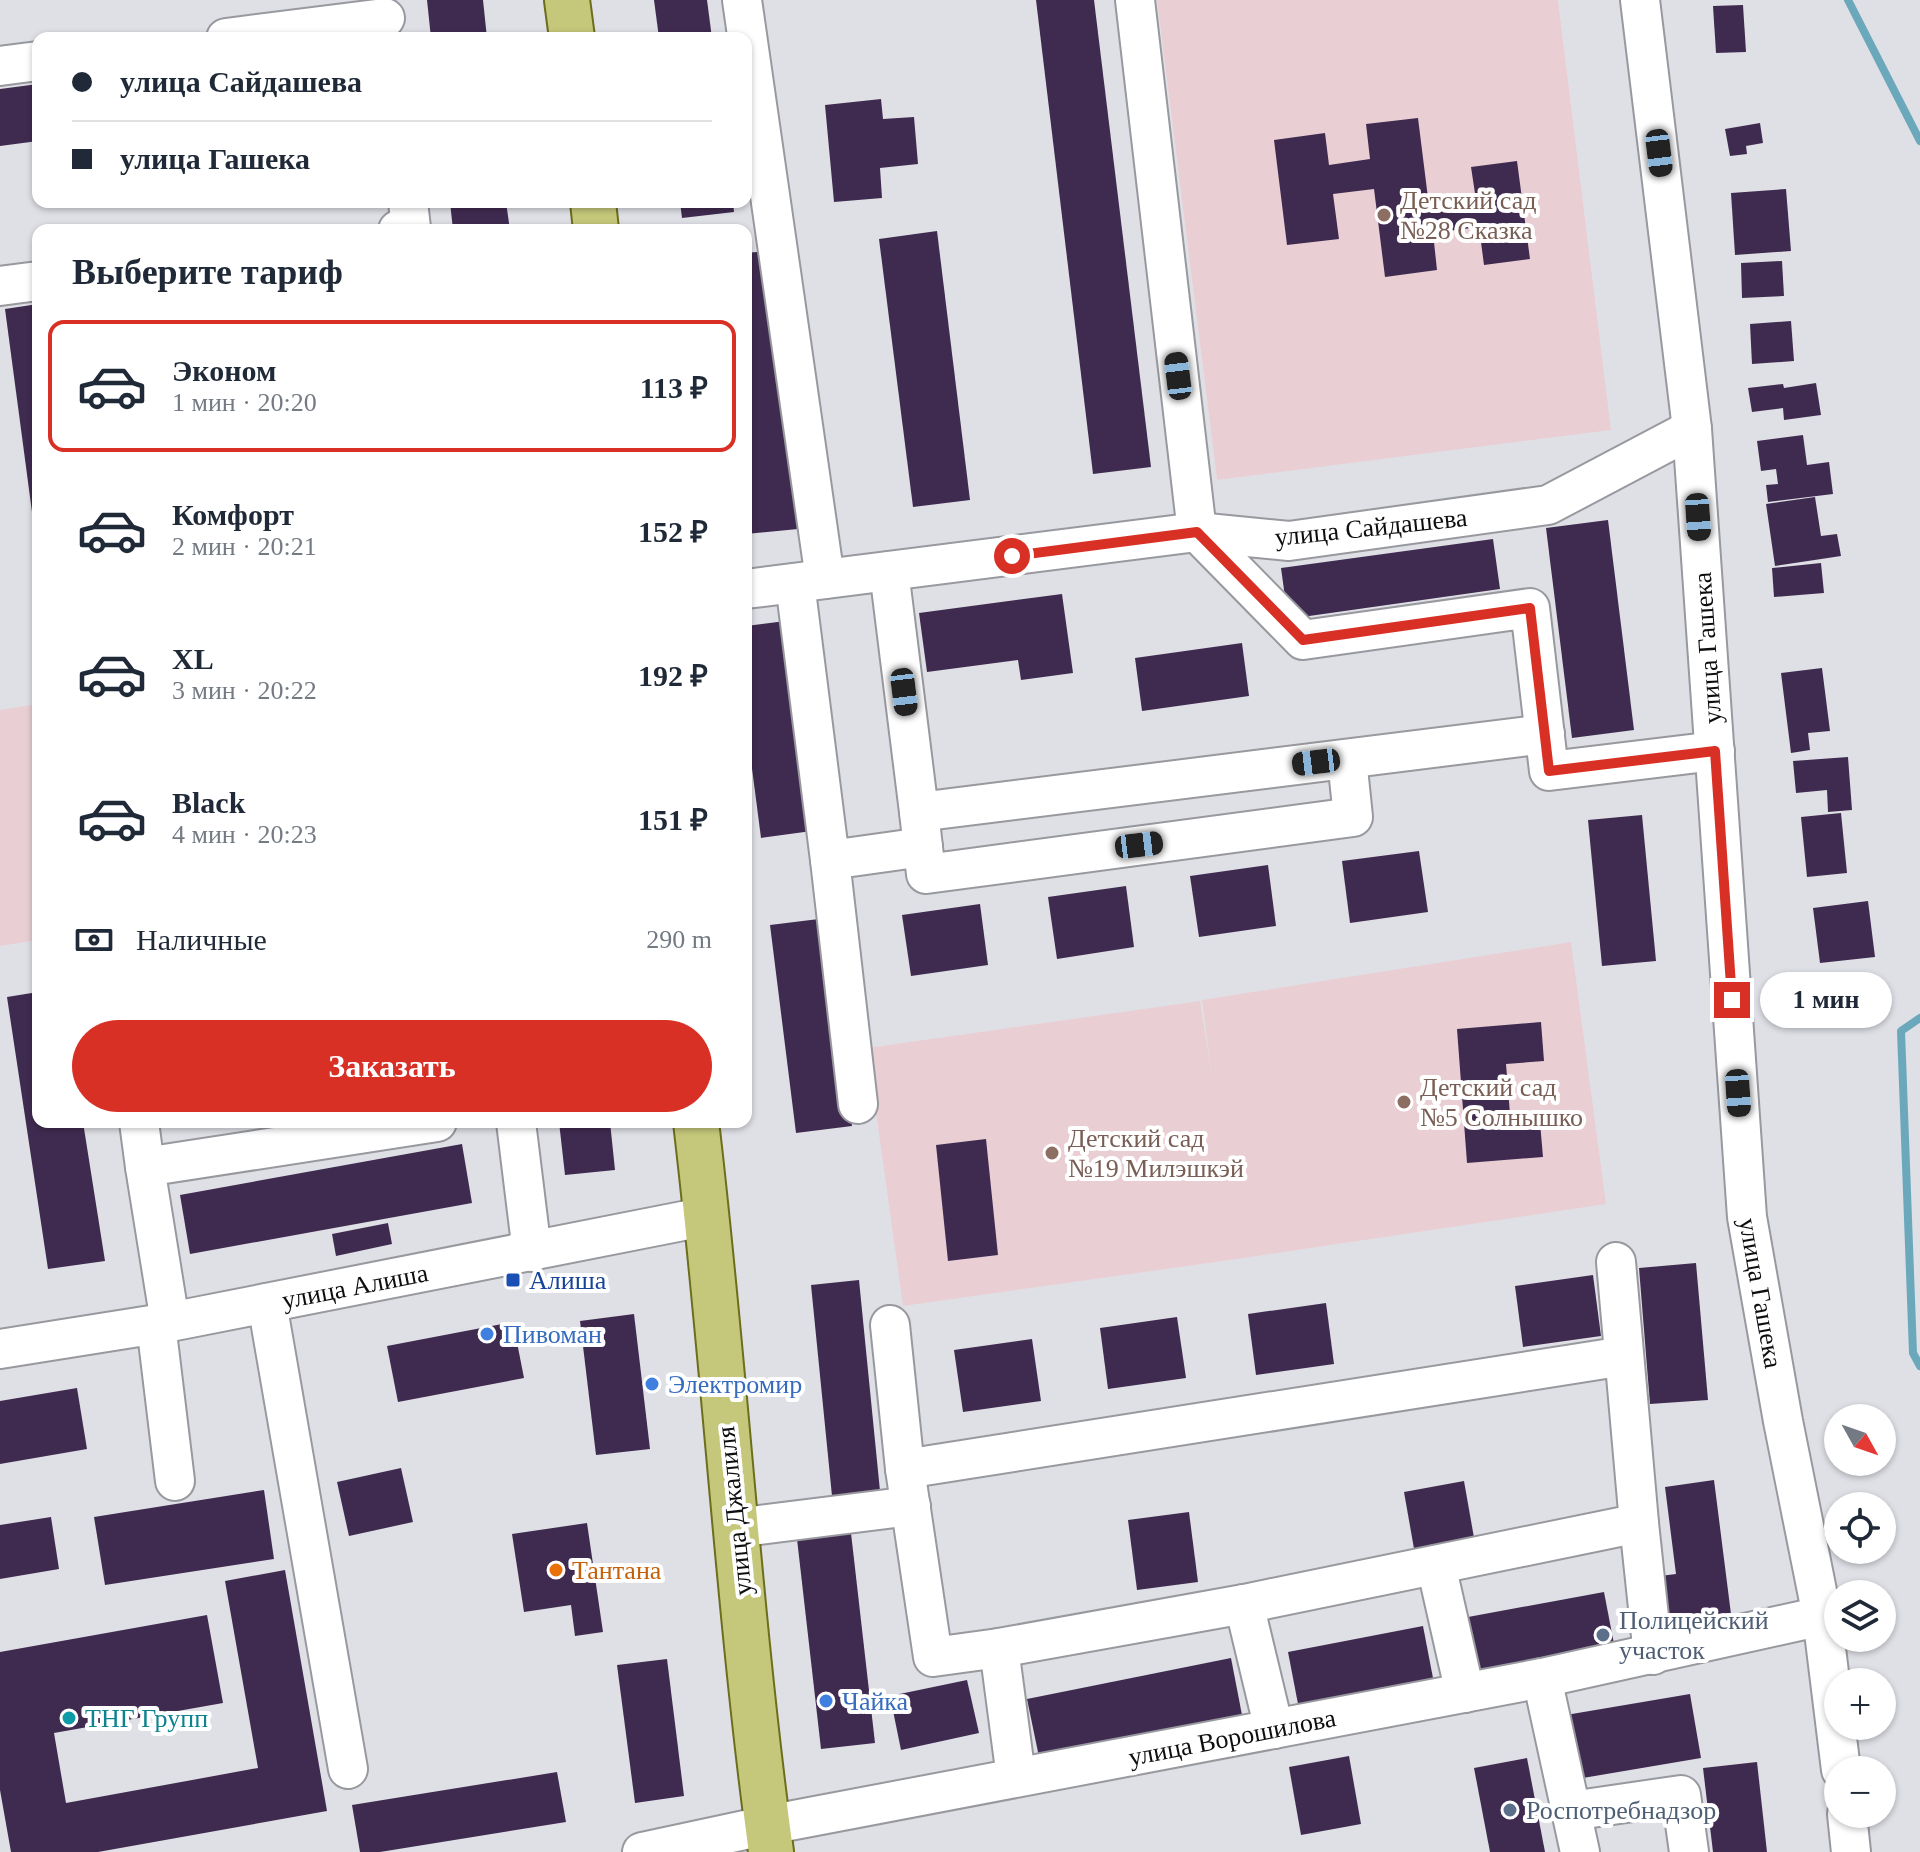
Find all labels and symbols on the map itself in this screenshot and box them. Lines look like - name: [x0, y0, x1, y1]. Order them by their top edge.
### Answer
- car: [1644, 128, 1674, 178]
- place label: Детский сад №28 Сказка: [1400, 186, 1536, 245]
- marker: Детский сад №28 Сказка: [1375, 206, 1393, 224]
- car: [1163, 351, 1193, 401]
- car: [1684, 492, 1712, 542]
- street label: улица Сайдашева: [1273, 503, 1469, 552]
- route start: [994, 538, 1030, 574]
- street label: улица Гашека: [1688, 571, 1727, 725]
- car: [889, 667, 919, 717]
- car: [1291, 747, 1341, 777]
- car: [1114, 830, 1164, 860]
- callout: 1 мин: [1760, 972, 1892, 1028]
- route end: [1714, 982, 1750, 1018]
- car: [1724, 1068, 1752, 1118]
- place label: Детский сад №5 Солнышко: [1420, 1073, 1583, 1132]
- marker: Детский сад №5 Солнышко: [1395, 1093, 1413, 1111]
- place label: Детский сад №19 Милэшкэй: [1068, 1124, 1244, 1183]
- marker: Детский сад №19 Милэшкэй: [1043, 1144, 1061, 1162]
- street label: улица Гашека: [1733, 1216, 1788, 1371]
- street label: улица Алиша: [280, 1258, 431, 1315]
- place label: Алиша: [529, 1266, 607, 1295]
- marker: Алиша: [504, 1271, 522, 1289]
- place label: Пивоман: [503, 1320, 602, 1349]
- marker: Пивоман: [478, 1325, 496, 1343]
- place label: Электромир: [668, 1370, 802, 1399]
- marker: Электромир: [643, 1375, 661, 1393]
- north arrow: [1824, 1404, 1896, 1476]
- street label: улица Джалиля: [711, 1425, 758, 1597]
- place label: Тантана: [572, 1556, 662, 1585]
- marker: Тантана: [547, 1561, 565, 1579]
- place label: Полицейский участок: [1619, 1606, 1769, 1665]
- marker: Полицейский участок: [1594, 1626, 1612, 1644]
- place label: Чайка: [842, 1687, 909, 1716]
- marker: Чайка: [817, 1692, 835, 1710]
- street label: улица Ворошилова: [1126, 1703, 1339, 1772]
- place label: ТНГ Групп: [85, 1704, 208, 1733]
- marker: ТНГ Групп: [60, 1709, 78, 1727]
- place label: Роспотребнадзор: [1526, 1796, 1716, 1825]
- marker: Роспотребнадзор: [1501, 1801, 1519, 1819]

